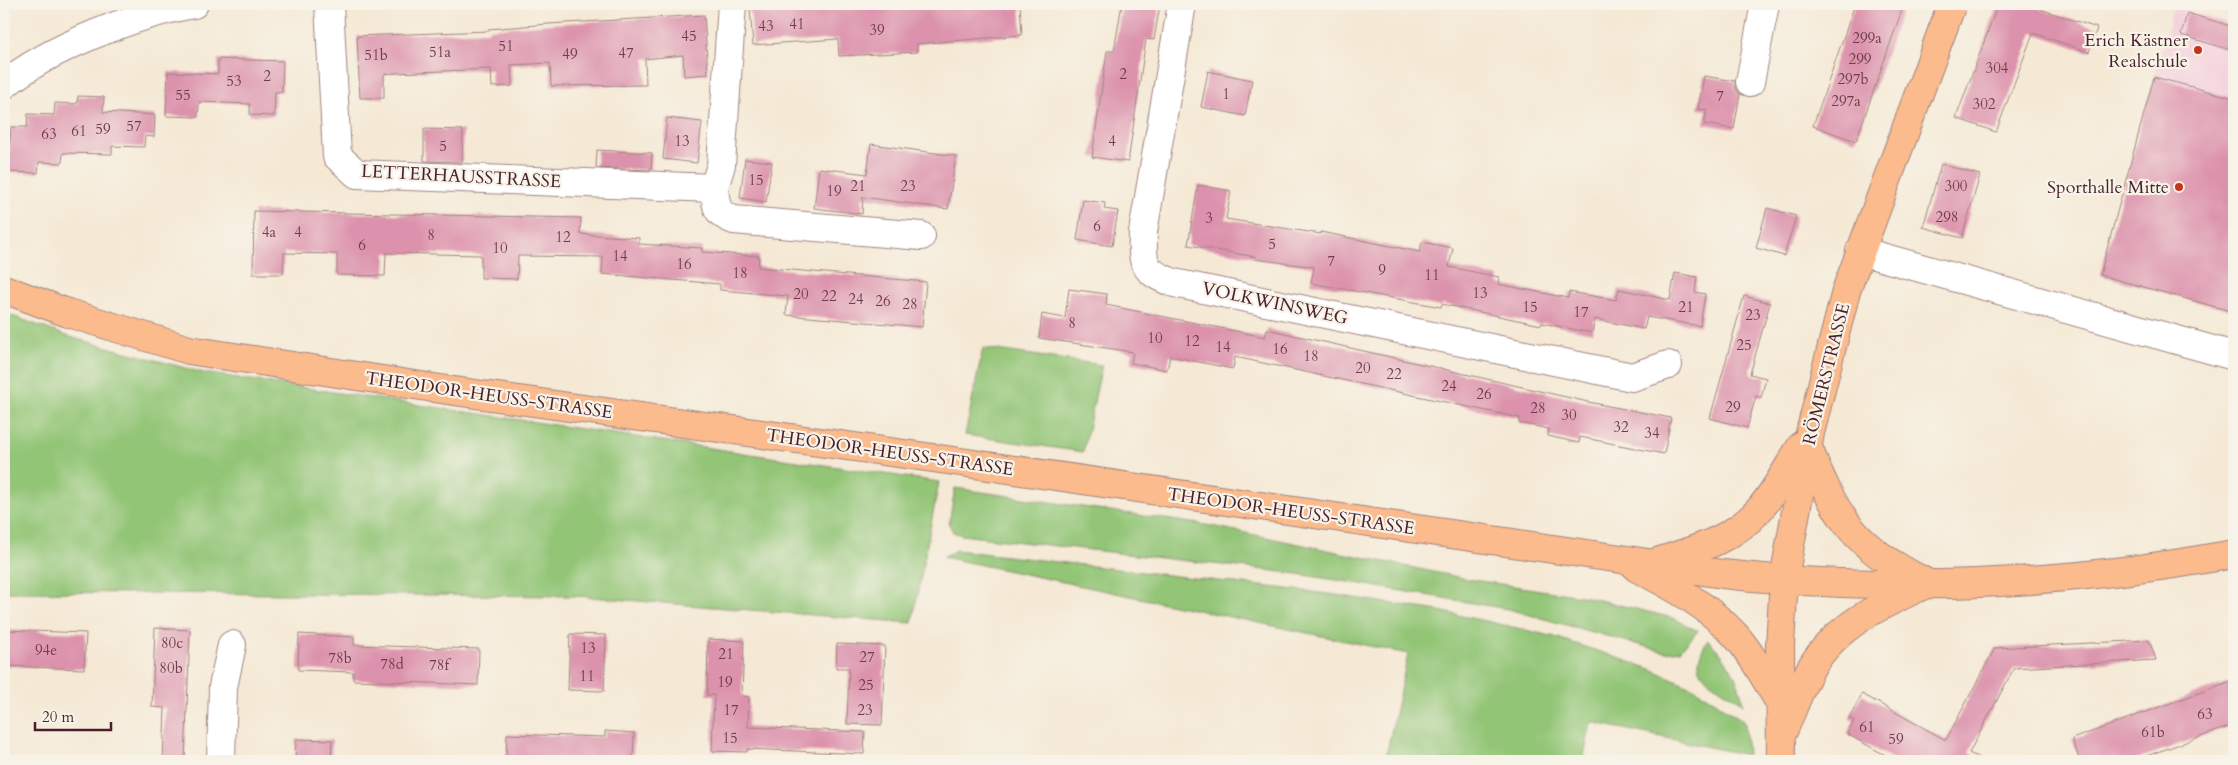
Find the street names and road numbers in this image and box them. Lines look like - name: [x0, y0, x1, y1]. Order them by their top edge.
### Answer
- street label: LETTERHAUSSTRASSE: [360, 159, 562, 194]
- street label: VOLKWINSWEG: [1200, 276, 1350, 331]
- street label: RÖMERSTRASSE: [1797, 301, 1856, 448]
- street label: THEODOR-HEUSS-STRASSE: [364, 366, 614, 425]
- street label: THEODOR-HEUSS-STRASSE: [765, 423, 1015, 482]
- street label: THEODOR-HEUSS-STRASSE: [1166, 482, 1416, 541]

